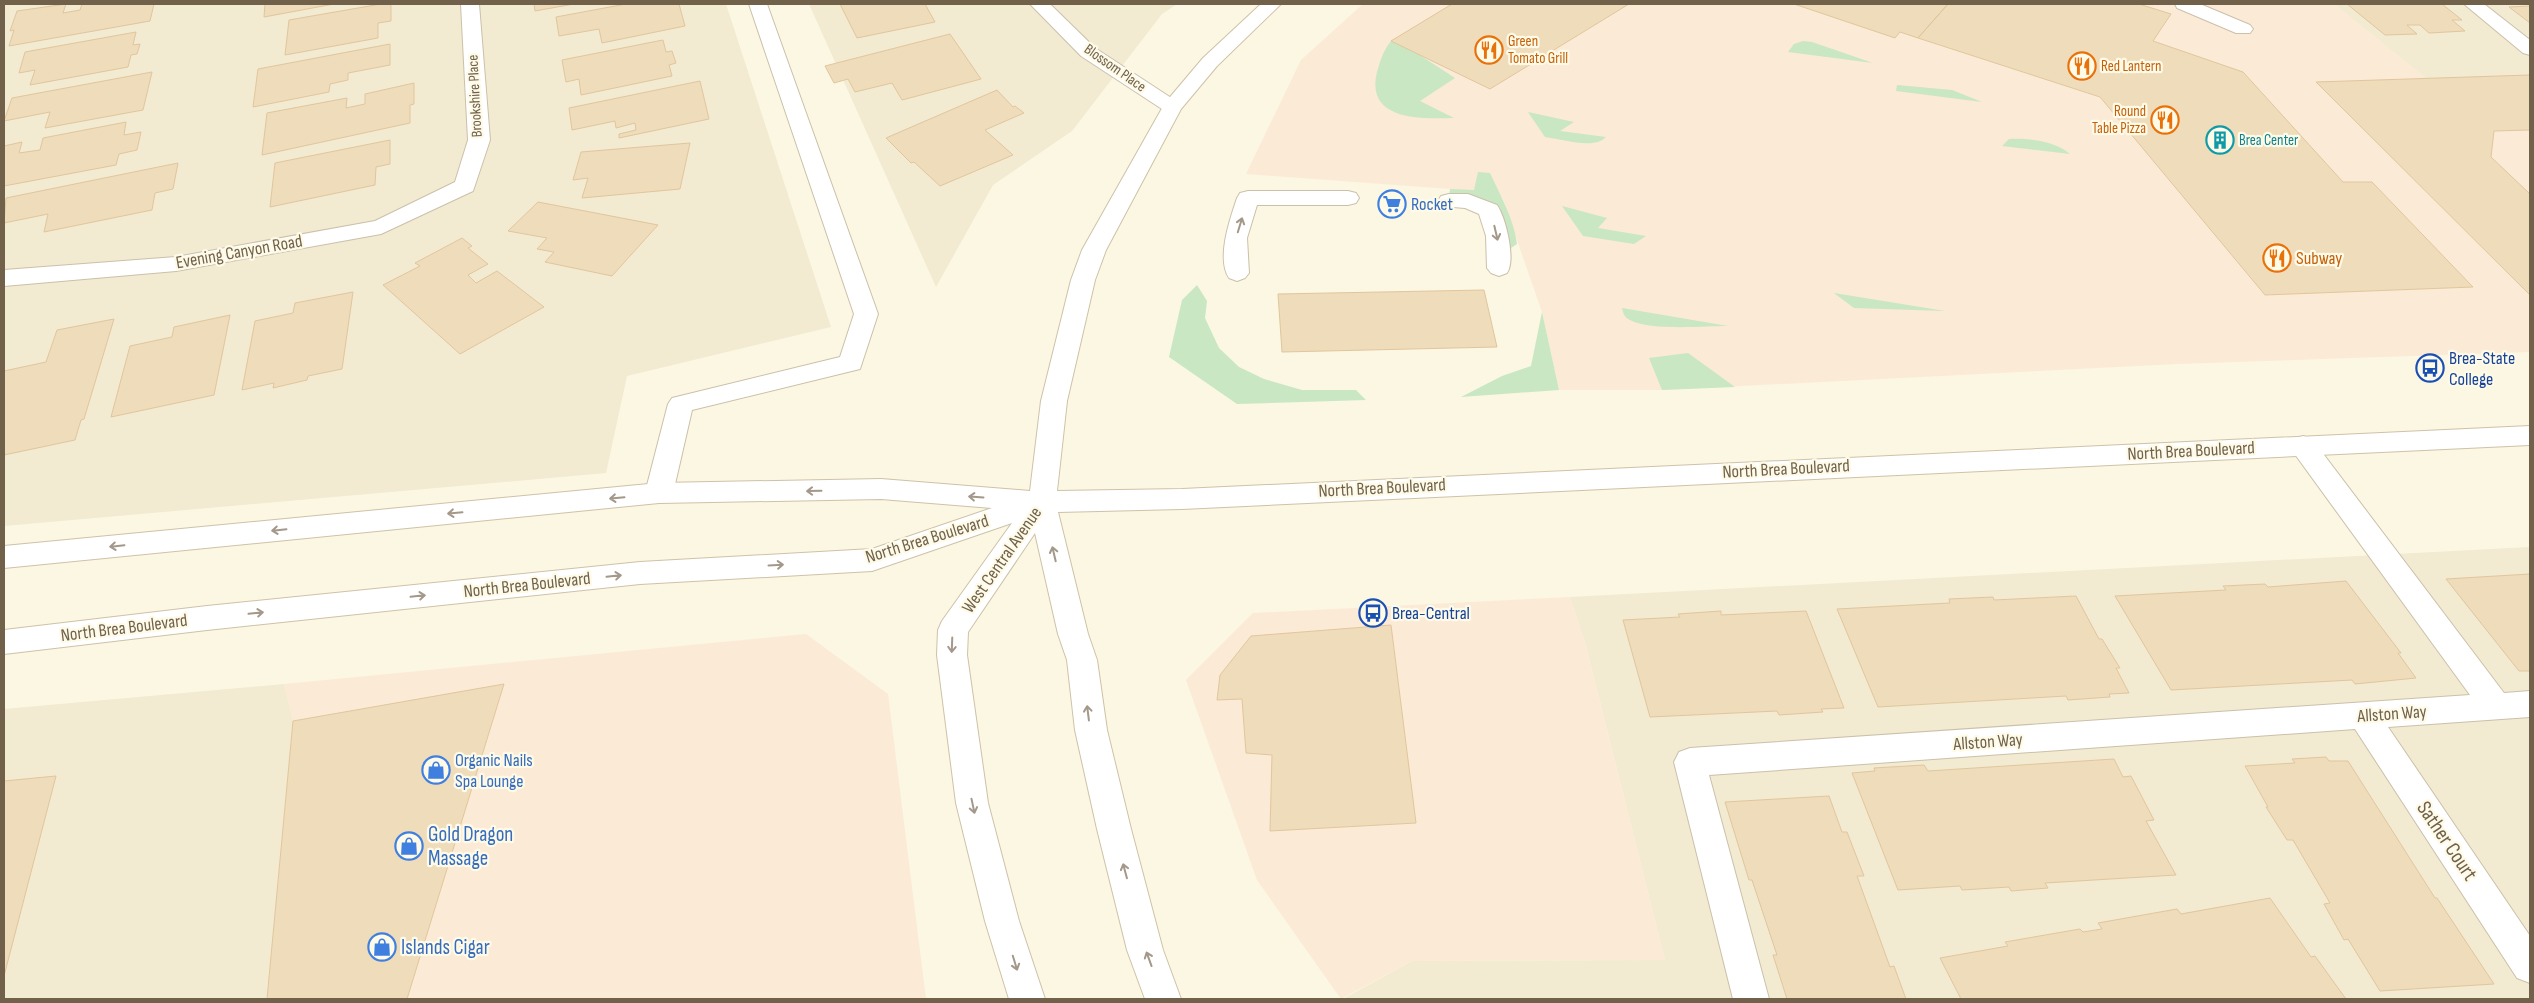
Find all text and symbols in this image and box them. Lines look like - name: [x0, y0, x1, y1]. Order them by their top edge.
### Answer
- place label: Green Tomato Grill: [1508, 32, 1568, 68]
- restaurant icon: Green Tomato Grill: [1474, 35, 1504, 65]
- street label: Blossom Place: [1080, 40, 1150, 96]
- restaurant icon: Red Lantern: [2067, 51, 2097, 81]
- street label: Brookshire Place: [463, 54, 487, 138]
- place label: Red Lantern: [2101, 57, 2161, 76]
- place label: Round Table Pizza: [2092, 102, 2146, 138]
- restaurant icon: Round Table Pizza: [2150, 105, 2180, 135]
- building icon: Brea Center: [2205, 125, 2235, 155]
- place label: Brea Center: [2239, 131, 2299, 150]
- supermarket icon: Rocket: [1377, 189, 1407, 219]
- place label: Rocket: [1411, 194, 1454, 215]
- one-way arrow: [1236, 218, 1246, 234]
- one-way arrow: [1491, 225, 1501, 241]
- street label: Evening Canyon Road: [174, 231, 304, 273]
- restaurant icon: Subway: [2262, 243, 2292, 273]
- place label: Subway: [2296, 248, 2342, 269]
- place label: Brea-State College: [2449, 348, 2515, 390]
- bus stop icon: Brea-State College: [2415, 353, 2445, 383]
- street label: North Brea Boulevard: [2127, 437, 2255, 465]
- street label: North Brea Boulevard: [1722, 455, 1850, 483]
- street label: North Brea Boulevard: [1318, 474, 1446, 502]
- one-way arrow: [806, 486, 822, 495]
- one-way arrow: [969, 492, 985, 501]
- one-way arrow: [609, 493, 625, 502]
- street label: West Central Avenue: [958, 503, 1046, 617]
- one-way arrow: [447, 508, 463, 518]
- street label: North Brea Boulevard: [863, 510, 991, 568]
- one-way arrow: [271, 525, 287, 535]
- one-way arrow: [110, 541, 126, 551]
- one-way arrow: [1049, 547, 1058, 563]
- one-way arrow: [768, 561, 784, 570]
- street label: North Brea Boulevard: [463, 568, 591, 602]
- one-way arrow: [606, 571, 622, 581]
- one-way arrow: [409, 591, 425, 601]
- bus stop icon: Brea-Central: [1358, 598, 1388, 628]
- place label: Brea-Central: [1392, 603, 1470, 624]
- one-way arrow: [248, 608, 264, 618]
- street label: North Brea Boulevard: [59, 610, 189, 646]
- one-way arrow: [948, 637, 957, 653]
- street label: Allston Way: [2356, 701, 2427, 727]
- one-way arrow: [1083, 705, 1093, 721]
- street label: Allston Way: [1952, 729, 2023, 755]
- place label: Organic Nails Spa Lounge: [455, 750, 533, 792]
- shop icon: Organic Nails Spa Lounge: [421, 755, 451, 785]
- one-way arrow: [969, 797, 978, 813]
- street label: Sather Court: [2411, 797, 2483, 885]
- place label: Gold Dragon Massage: [428, 822, 513, 871]
- shop icon: Gold Dragon Massage: [394, 831, 424, 861]
- one-way arrow: [1119, 863, 1129, 879]
- shop icon: Islands Cigar: [367, 932, 397, 962]
- place label: Islands Cigar: [401, 935, 490, 960]
- one-way arrow: [1144, 952, 1153, 967]
- one-way arrow: [1011, 954, 1021, 970]

